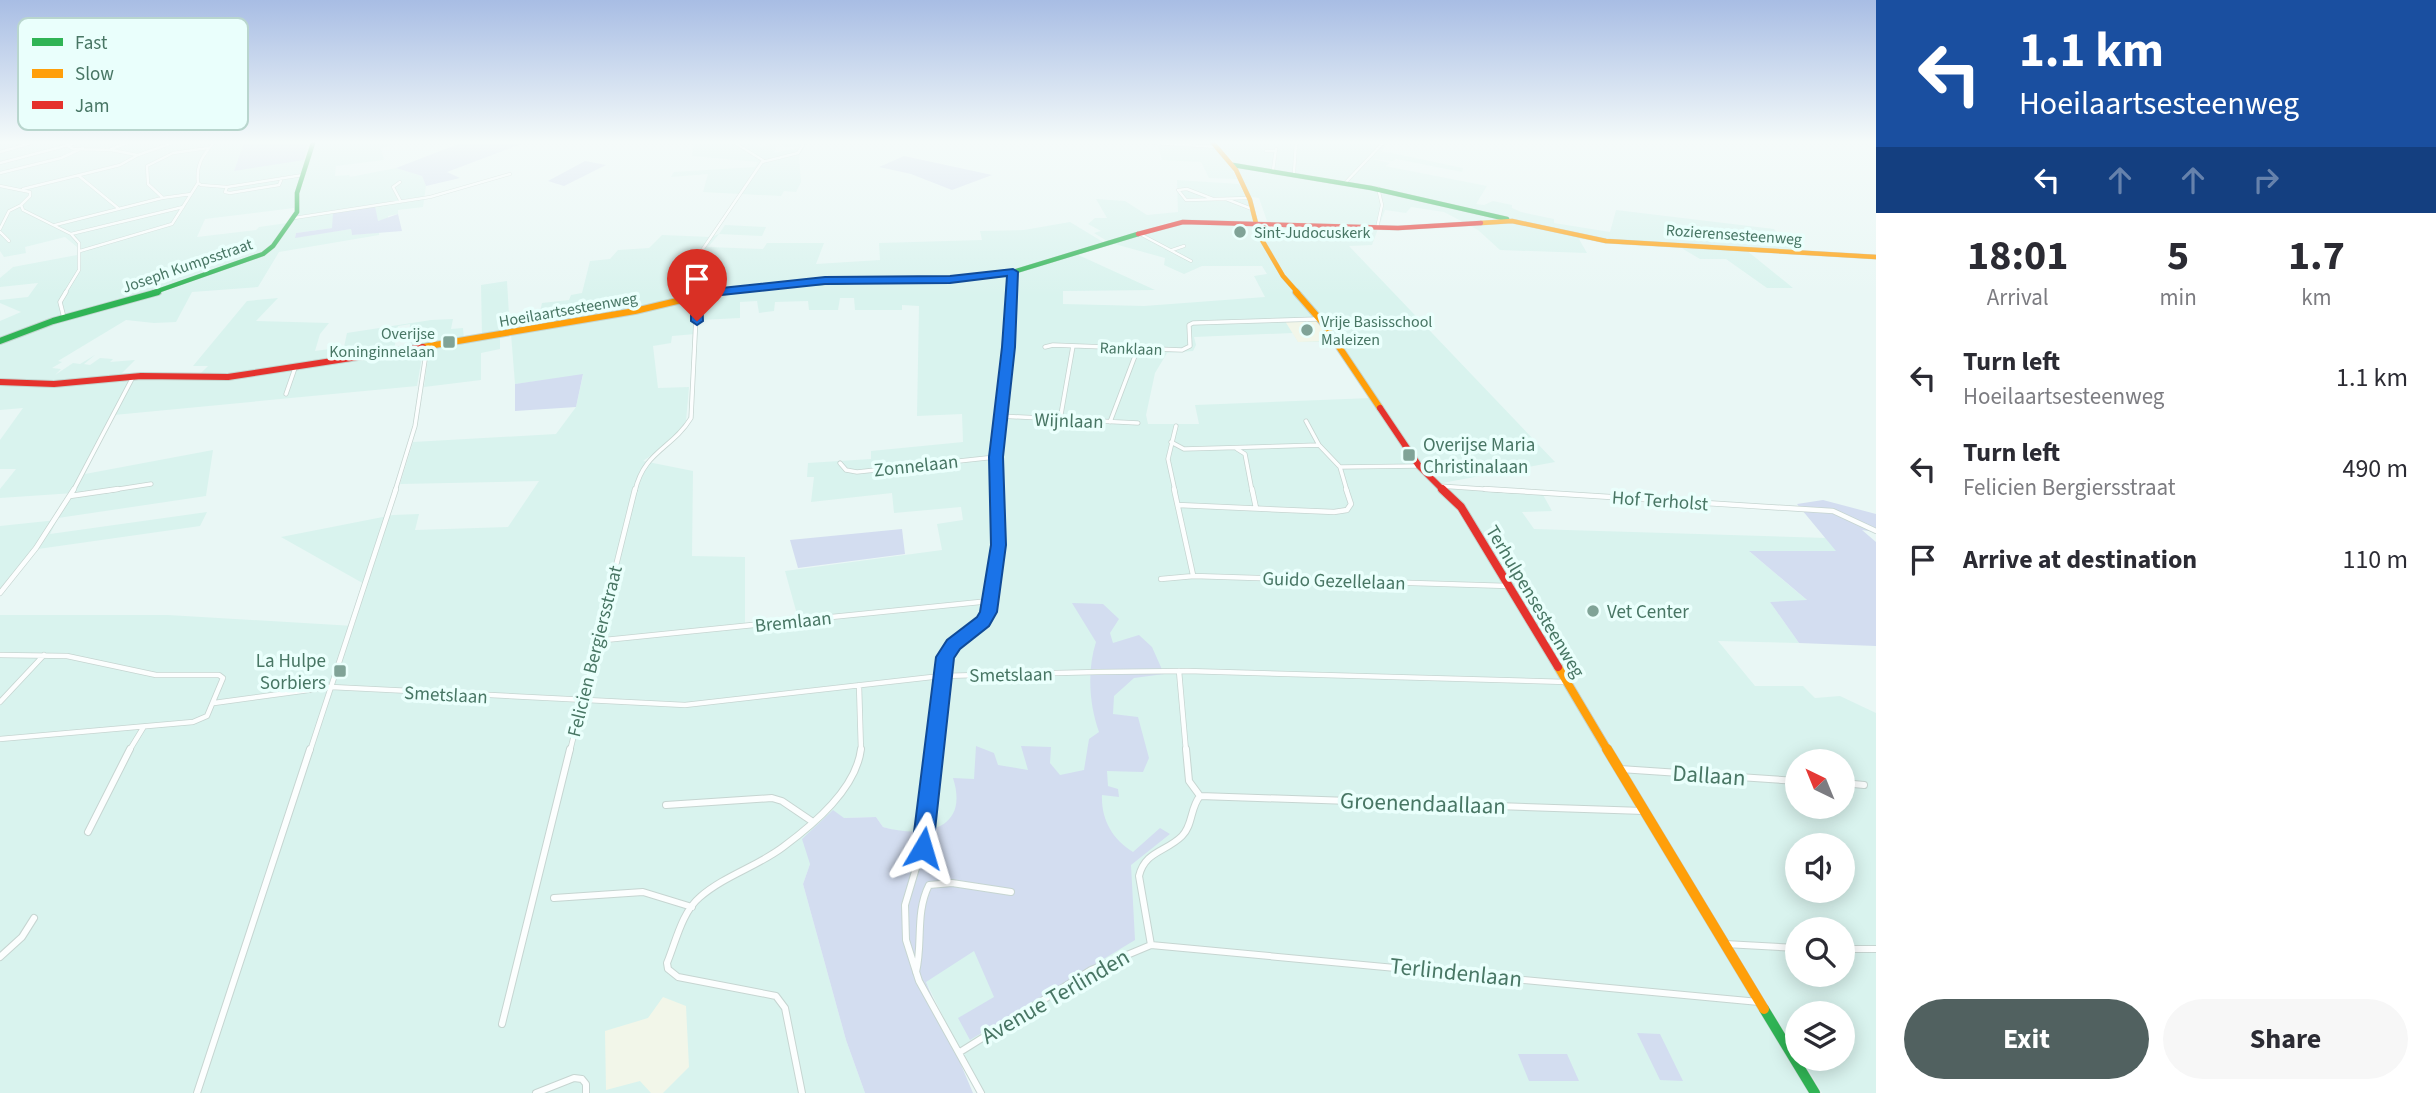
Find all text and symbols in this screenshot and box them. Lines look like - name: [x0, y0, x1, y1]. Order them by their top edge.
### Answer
- text: 1.1 km: [2019, 16, 2164, 86]
- legend: [18, 18, 248, 130]
- icon: left: [1904, 28, 1995, 119]
- text: Fast: [75, 30, 108, 57]
- text: Slow: [75, 61, 114, 88]
- text: Hoeilaartsesteenweg: [2019, 81, 2299, 127]
- text: Jam: [75, 93, 109, 120]
- icon: left: [2028, 161, 2066, 199]
- icon: ahead: [2101, 161, 2139, 199]
- icon: ahead: [2174, 161, 2212, 199]
- icon: right: [2247, 161, 2285, 199]
- street label: Rozierensesteenweg: [1665, 219, 1803, 251]
- place label: Sint-Judocuskerk: [1254, 222, 1371, 244]
- marker: Sint-Judocuskerk: [1232, 224, 1248, 240]
- text: 18:01: [1967, 226, 2068, 286]
- text: 5: [2167, 226, 2189, 286]
- text: 1.7: [2288, 226, 2345, 286]
- street label: Joseph Kumpsstraat: [119, 233, 256, 299]
- pin: [667, 249, 727, 321]
- icon: arrive: [678, 260, 716, 298]
- text: Arrival: [1987, 281, 2049, 314]
- text: min: [2160, 281, 2197, 314]
- text: km: [2301, 281, 2332, 314]
- street label: Hoeilaartsesteenweg: [497, 287, 639, 333]
- place label: Vrije Basisschool Maleizen: [1321, 311, 1432, 351]
- marker: Vrije Basisschool Maleizen: [1299, 322, 1315, 338]
- place label: Overijse Koninginnelaan: [329, 323, 435, 363]
- marker: Overijse Koninginnelaan: [441, 334, 457, 350]
- street label: Ranklaan: [1099, 337, 1163, 361]
- text: Turn left: [1963, 343, 2060, 380]
- icon: left: [1904, 359, 1942, 397]
- text: 1.1 km: [2336, 359, 2408, 396]
- text: Hoeilaartsesteenweg: [1963, 380, 2164, 413]
- street label: Wijnlaan: [1034, 407, 1104, 436]
- place label: Overijse Maria Christinalaan: [1423, 432, 1535, 481]
- text: Turn left: [1963, 434, 2060, 471]
- marker: Overijse Maria Christinalaan: [1401, 447, 1417, 463]
- street label: Zonnelaan: [873, 449, 960, 484]
- icon: left: [1904, 450, 1942, 488]
- text: 490 m: [2342, 450, 2408, 487]
- text: Felicien Bergiersstraat: [1963, 471, 2176, 504]
- street label: Hof Terholst: [1611, 485, 1710, 518]
- street label: Terhulpensesteenweg: [1478, 520, 1591, 683]
- icon: arrive: [1904, 541, 1942, 579]
- text: Arrive at destination: [1963, 541, 2197, 578]
- text: 110 m: [2342, 541, 2408, 578]
- street label: Felicien Bergiersstraat: [561, 562, 630, 740]
- street label: Guido Gezellelaan: [1262, 566, 1406, 597]
- place label: Vet Center: [1607, 599, 1689, 626]
- marker: Vet Center: [1585, 603, 1601, 619]
- street label: Bremlaan: [753, 605, 833, 640]
- place label: La Hulpe Sorbiers: [256, 648, 326, 697]
- street label: Smetslaan: [969, 661, 1053, 690]
- marker: La Hulpe Sorbiers: [332, 663, 348, 679]
- street label: Smetslaan: [403, 680, 488, 711]
- north arrow: [1785, 749, 1855, 819]
- map controls: [1785, 749, 1855, 1071]
- street label: Dallaan: [1671, 756, 1747, 795]
- street label: Groenendaallaan: [1340, 784, 1506, 823]
- position arrow: [886, 811, 960, 885]
- button: sound: [1785, 833, 1855, 903]
- button: search: [1785, 917, 1855, 987]
- street label: Avenue Terlinden: [975, 941, 1136, 1052]
- street label: Terlindenlaan: [1388, 949, 1524, 996]
- button: Exit: [1904, 999, 2149, 1079]
- button: Share: [2163, 999, 2408, 1079]
- button: layers: [1785, 1001, 1855, 1071]

